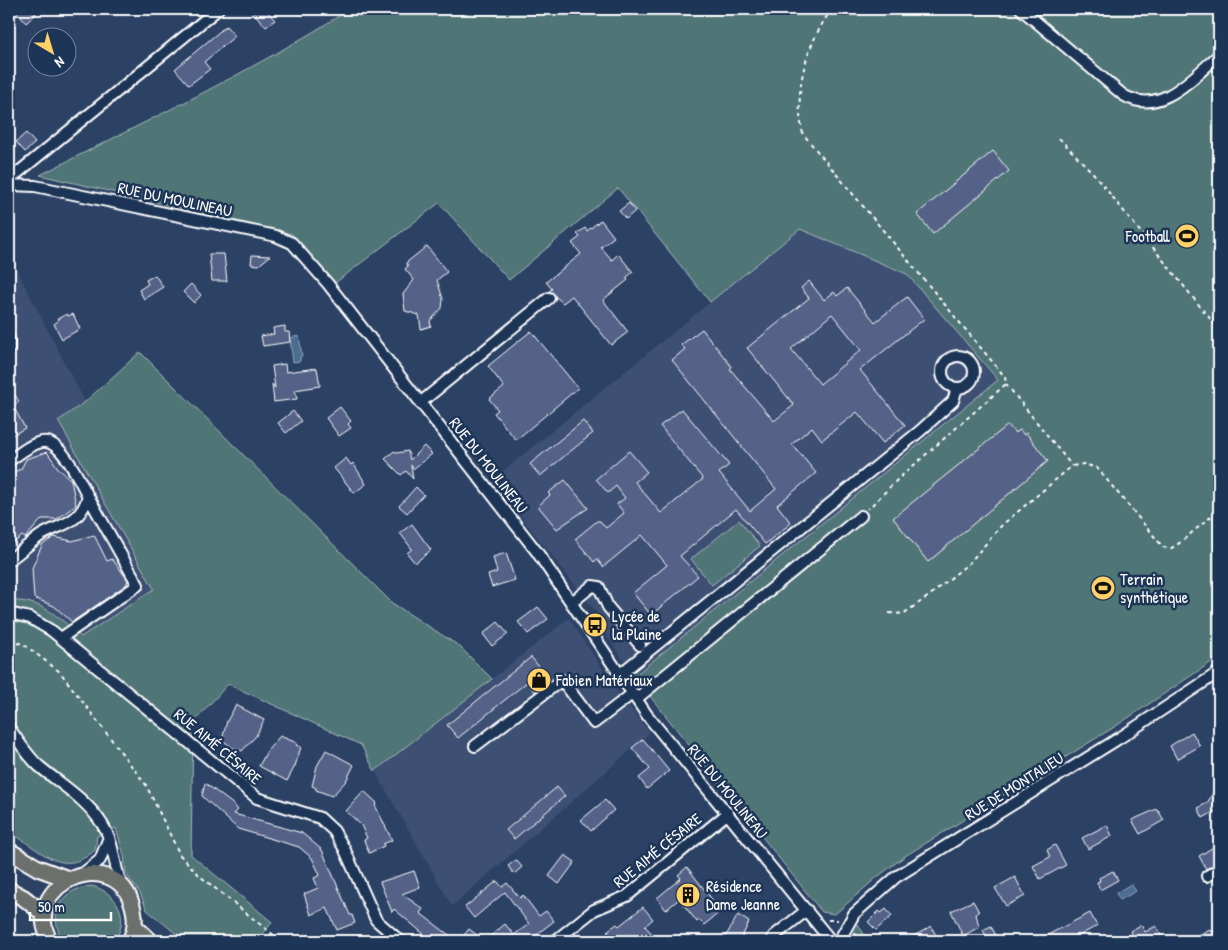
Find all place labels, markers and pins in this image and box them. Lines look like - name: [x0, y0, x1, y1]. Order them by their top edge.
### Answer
- sports icon: Football: [1174, 223, 1200, 249]
- place label: Football: [1125, 225, 1170, 247]
- place label: Terrain synthétique: [1120, 568, 1189, 608]
- sports icon: Terrain synthétique: [1090, 575, 1116, 601]
- place label: Lycée de la Plaine: [612, 605, 662, 645]
- bus stop icon: Lycée de la Plaine: [582, 612, 608, 638]
- shop icon: Fabien Matériaux: [526, 667, 552, 693]
- place label: Fabien Matériaux: [555, 669, 653, 691]
- place label: Résidence Dame Jeanne: [706, 875, 781, 915]
- building icon: Résidence Dame Jeanne: [675, 882, 701, 908]

